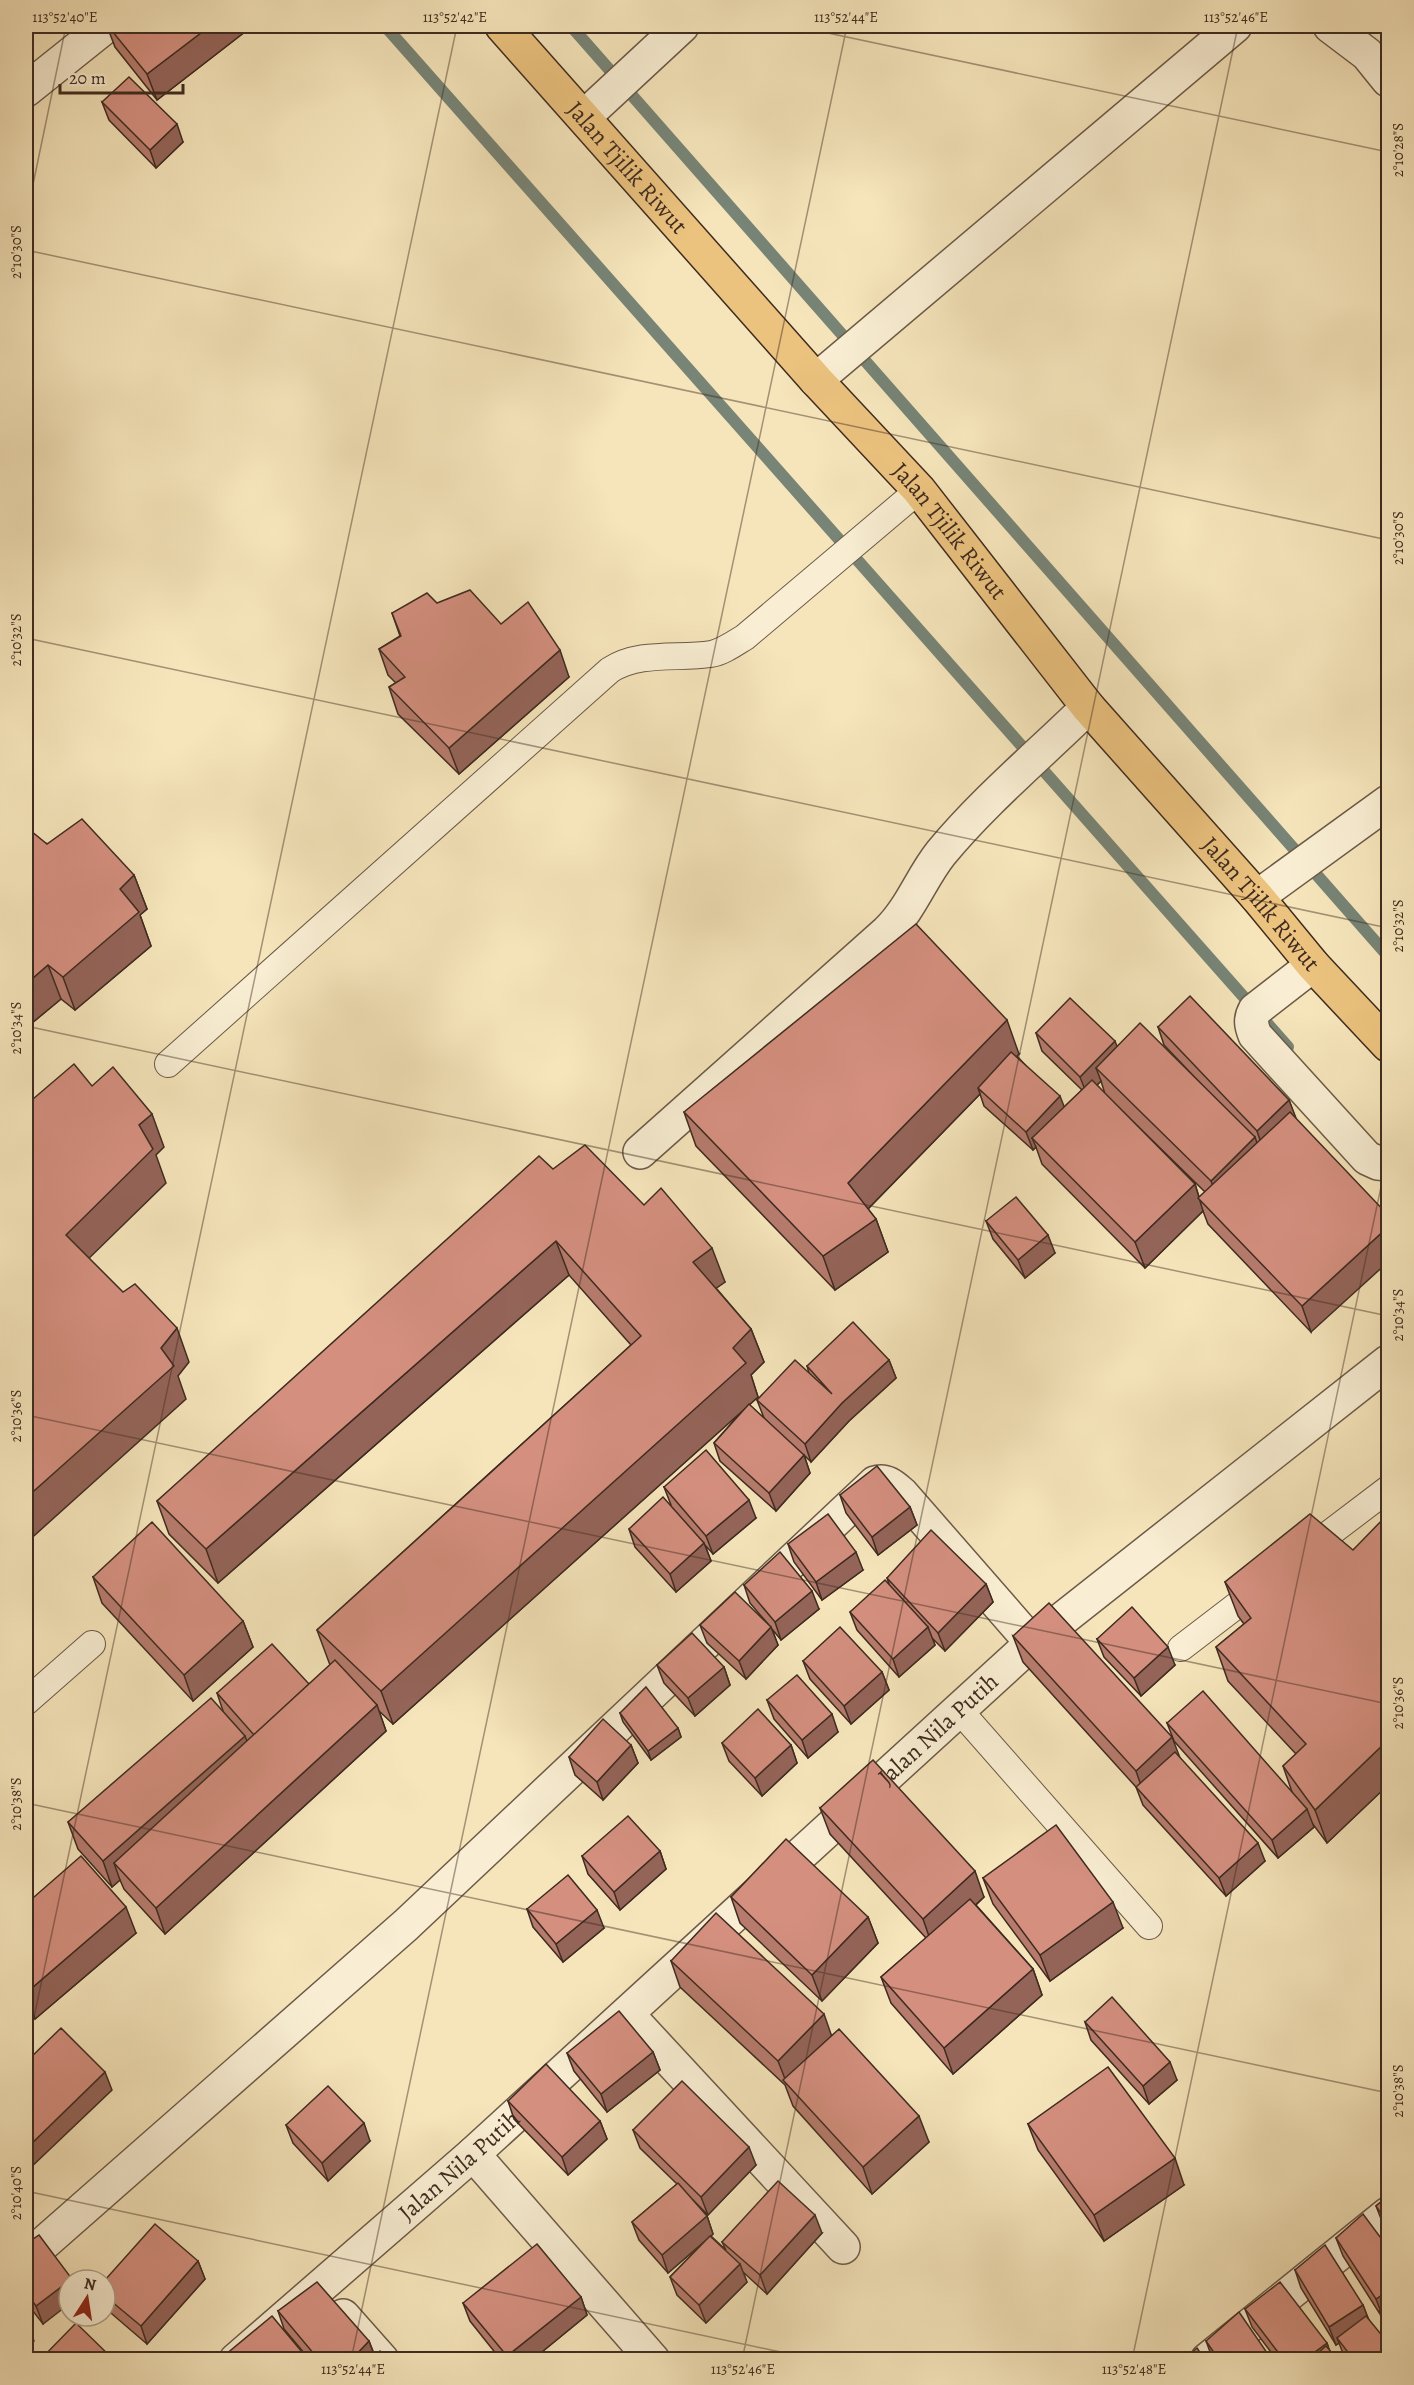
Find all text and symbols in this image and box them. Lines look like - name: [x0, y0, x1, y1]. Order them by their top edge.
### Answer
- text: 113°52'40"E: [32, 7, 98, 27]
- text: 113°52'42"E: [423, 7, 487, 27]
- text: 113°52'44"E: [814, 7, 878, 27]
- text: 113°52'46"E: [1204, 7, 1268, 27]
- scale bar: [60, 57, 183, 95]
- text: 20 m: [69, 66, 106, 90]
- street label: Jalan Tjilik Riwut: [560, 94, 695, 241]
- text: 2°10'28"S: [1388, 123, 1408, 177]
- text: 2°10'30"S: [6, 225, 26, 279]
- street label: Jalan Tjilik Riwut: [885, 455, 1015, 606]
- text: 2°10'30"S: [1388, 511, 1408, 565]
- text: 2°10'32"S: [6, 613, 26, 667]
- street label: Jalan Tjilik Riwut: [1195, 830, 1328, 978]
- text: 2°10'32"S: [1388, 899, 1408, 953]
- text: 2°10'34"S: [6, 1002, 26, 1054]
- text: 2°10'34"S: [1388, 1289, 1408, 1341]
- text: 2°10'36"S: [6, 1389, 26, 1443]
- street label: Jalan Nila Putih: [871, 1666, 1005, 1792]
- text: 2°10'36"S: [1388, 1676, 1408, 1730]
- text: 2°10'38"S: [6, 1777, 26, 1831]
- text: 2°10'38"S: [1388, 2064, 1408, 2118]
- street label: Jalan Nila Putih: [391, 2103, 527, 2228]
- text: 2°10'40"S: [6, 2166, 26, 2220]
- north arrow: [57, 2268, 117, 2328]
- text: N: [82, 2272, 98, 2296]
- text: 113°52'44"E: [321, 2359, 385, 2379]
- text: 113°52'46"E: [711, 2359, 775, 2379]
- text: 113°52'48"E: [1102, 2359, 1166, 2379]

